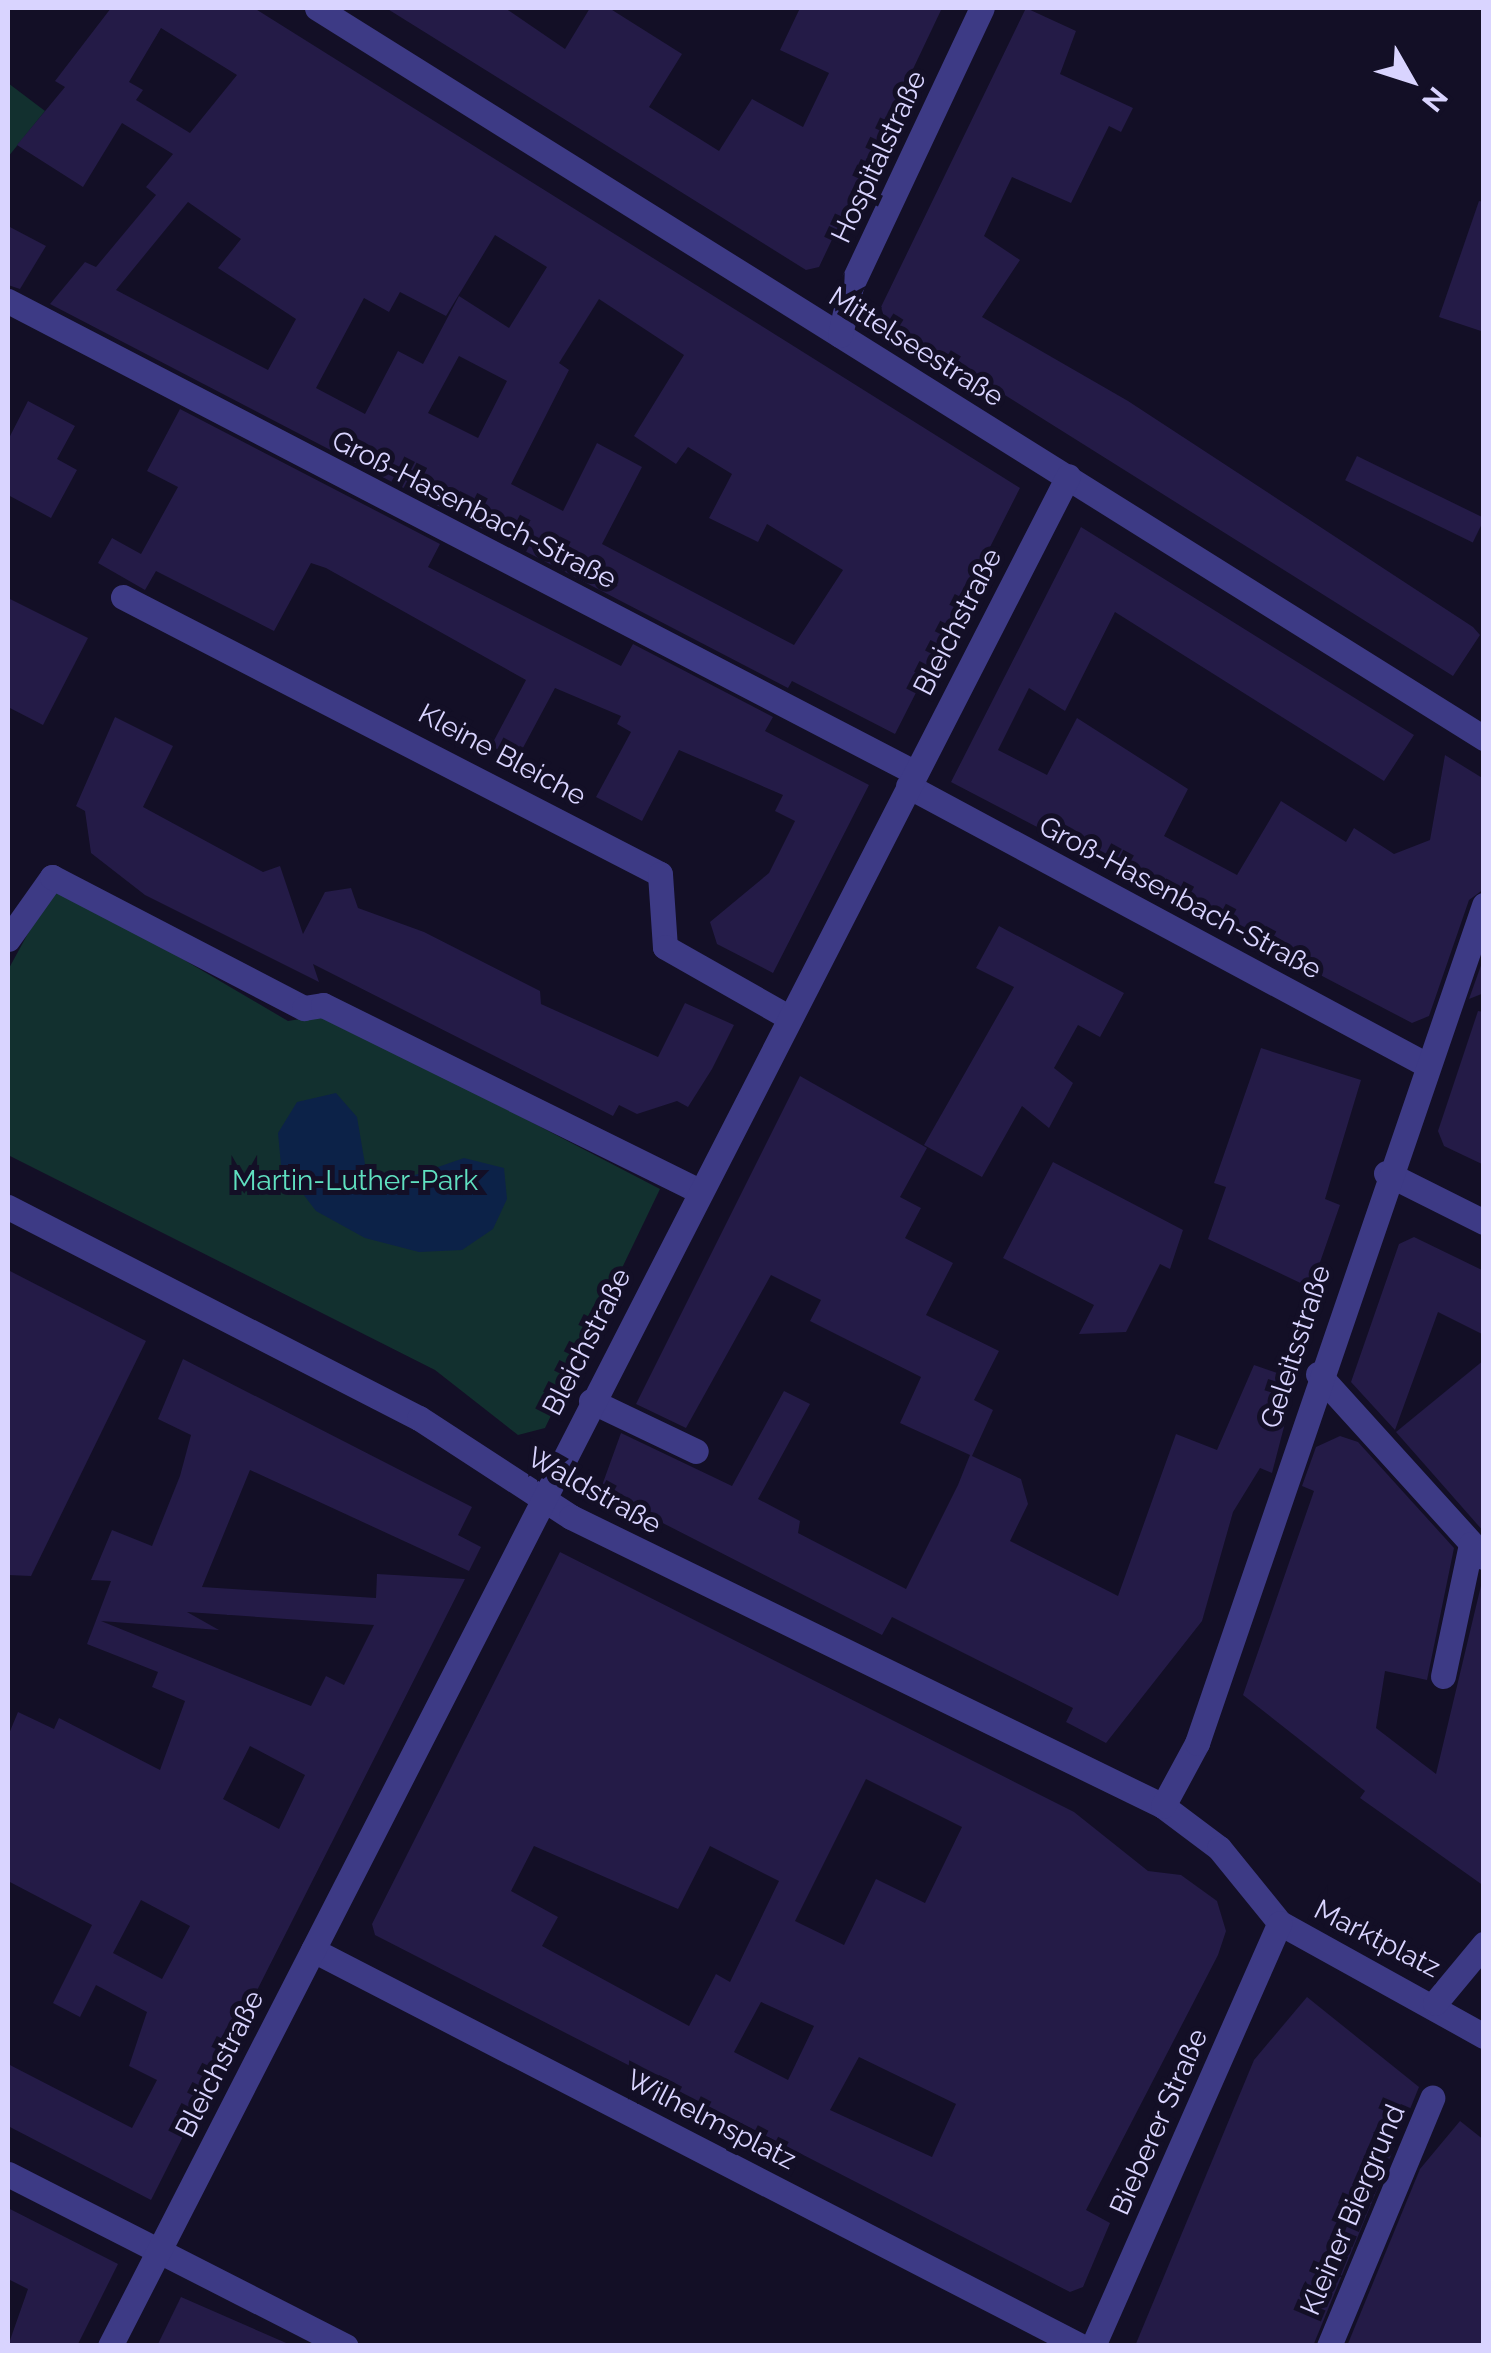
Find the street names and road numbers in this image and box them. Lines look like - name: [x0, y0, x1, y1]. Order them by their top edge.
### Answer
- street label: Hospitalstraße: [824, 66, 934, 248]
- street label: Mittelseestraße: [823, 280, 1009, 414]
- street label: Groß-Hasenbach-Straße: [326, 424, 622, 596]
- street label: Bleichstraße: [907, 543, 1009, 701]
- street label: Kleine Bleiche: [412, 697, 592, 813]
- street label: Groß-Hasenbach-Straße: [1033, 809, 1327, 987]
- street label: Geleitsstraße: [1254, 1261, 1338, 1433]
- street label: Bleichstraße: [536, 1263, 638, 1421]
- street label: Waldstraße: [521, 1440, 667, 1542]
- street label: Marktplatz: [1308, 1893, 1446, 1985]
- street label: Bleichstraße: [169, 1985, 271, 2143]
- street label: Bieberer Straße: [1103, 2023, 1215, 2221]
- street label: Wilhelmsplatz: [621, 2063, 801, 2177]
- street label: Kleiner Biergrund: [1293, 2099, 1413, 2321]

